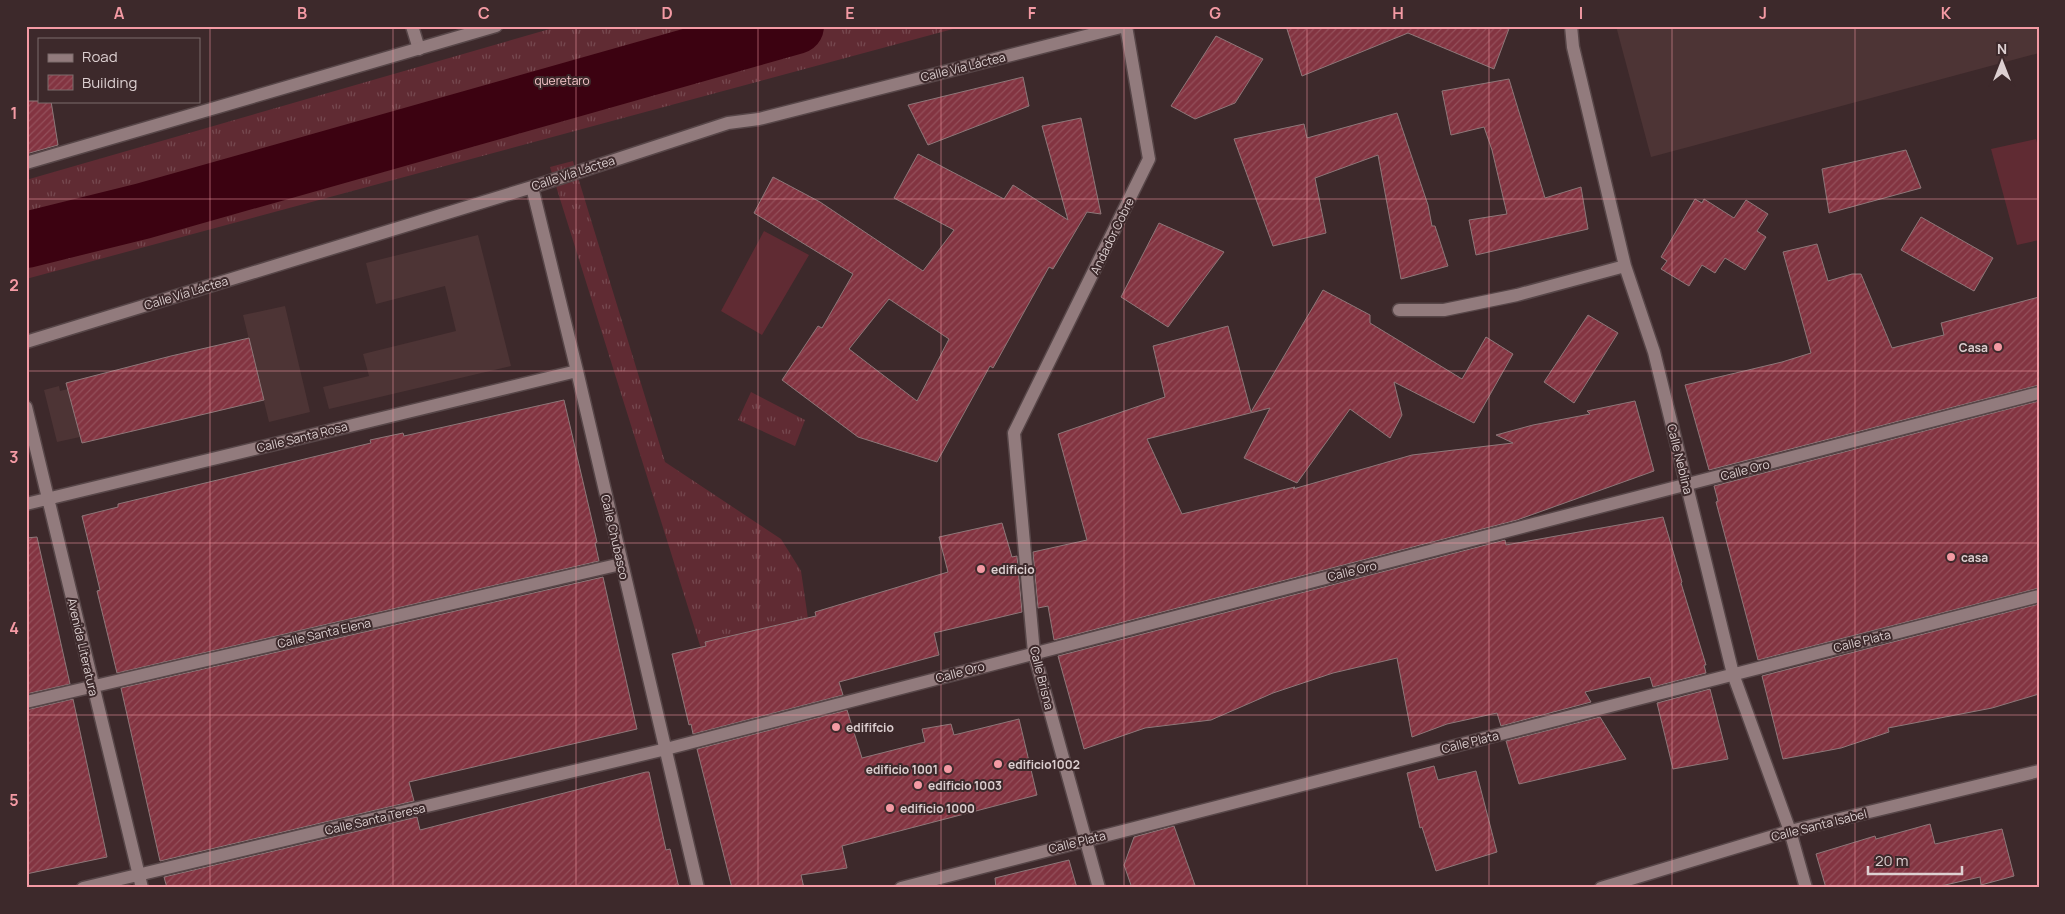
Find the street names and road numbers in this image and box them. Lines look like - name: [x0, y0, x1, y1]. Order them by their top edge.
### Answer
- street label: Calle Vía Láctea: [919, 48, 1007, 86]
- street label: Calle Vía Láctea: [529, 152, 617, 194]
- street label: Andador Cobre: [1086, 195, 1138, 277]
- street label: Calle Vía Láctea: [142, 272, 230, 314]
- street label: Calle Santa Rosa: [255, 418, 349, 456]
- street label: Calle Neblina: [1663, 422, 1697, 496]
- street label: Calle Oro: [1719, 455, 1771, 485]
- street label: Calle Chubasco: [597, 493, 633, 581]
- street label: Calle Oro: [1326, 557, 1378, 585]
- street label: Avenida Literatura: [63, 596, 103, 698]
- street label: Calle Santa Elena: [276, 614, 372, 652]
- street label: Calle Plata: [1832, 626, 1892, 656]
- street label: Calle Brisna: [1026, 644, 1058, 712]
- street label: Calle Oro: [934, 657, 986, 687]
- street label: Calle Plata: [1440, 727, 1500, 757]
- street label: Calle Santa Teresa: [323, 799, 427, 839]
- street label: Calle Santa Isabel: [1769, 805, 1869, 845]
- street label: Calle Plata: [1047, 827, 1107, 857]

